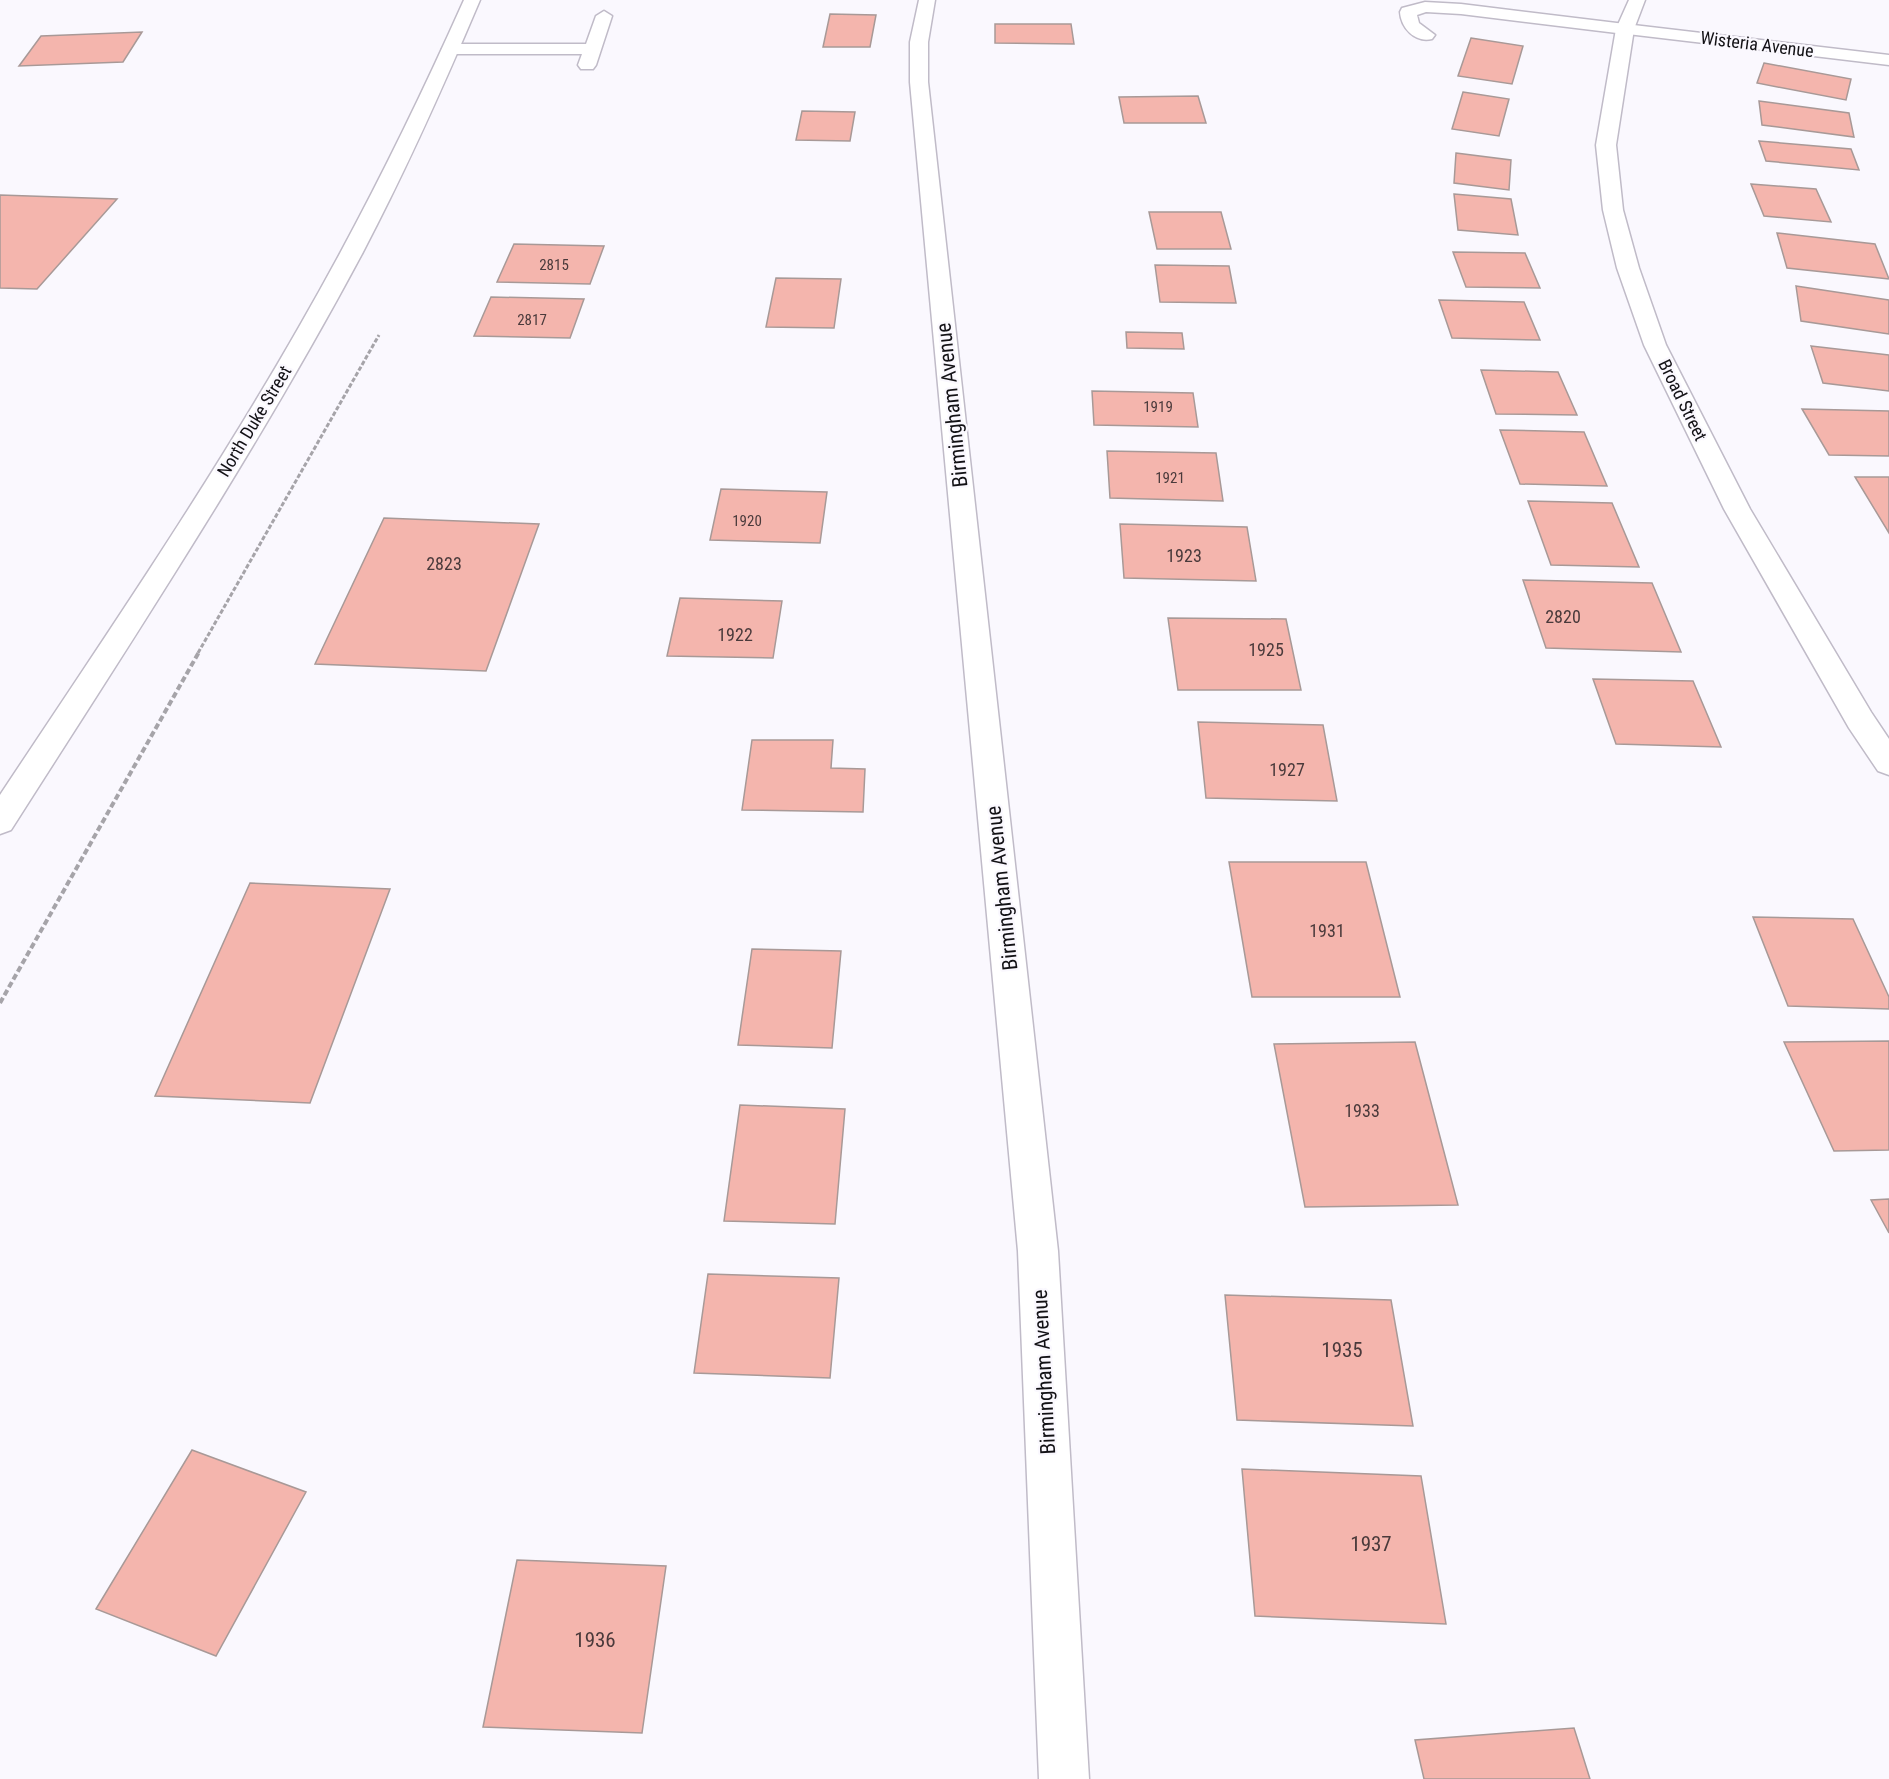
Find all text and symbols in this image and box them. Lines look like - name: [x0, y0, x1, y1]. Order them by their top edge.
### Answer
- street label: Wisteria Avenue: [1699, 27, 1815, 61]
- house number: 2815: [539, 256, 569, 274]
- house number: 2817: [517, 311, 547, 329]
- street label: Birmingham Avenue: [931, 321, 973, 488]
- street label: Broad Street: [1654, 356, 1712, 444]
- street label: North Duke Street: [213, 362, 295, 480]
- house number: 1919: [1143, 398, 1173, 416]
- house number: 1921: [1155, 469, 1185, 487]
- house number: 1920: [732, 512, 762, 530]
- house number: 1923: [1166, 545, 1202, 566]
- house number: 2823: [426, 553, 462, 574]
- house number: 2820: [1545, 606, 1581, 627]
- house number: 1922: [717, 624, 753, 645]
- house number: 1925: [1248, 639, 1284, 660]
- house number: 1927: [1269, 759, 1305, 780]
- street label: Birmingham Avenue: [981, 804, 1023, 971]
- house number: 1931: [1309, 920, 1345, 941]
- house number: 1933: [1344, 1100, 1380, 1121]
- street label: Birmingham Avenue: [1028, 1289, 1060, 1455]
- house number: 1935: [1321, 1338, 1363, 1362]
- house number: 1937: [1350, 1532, 1392, 1556]
- house number: 1936: [574, 1628, 616, 1652]

